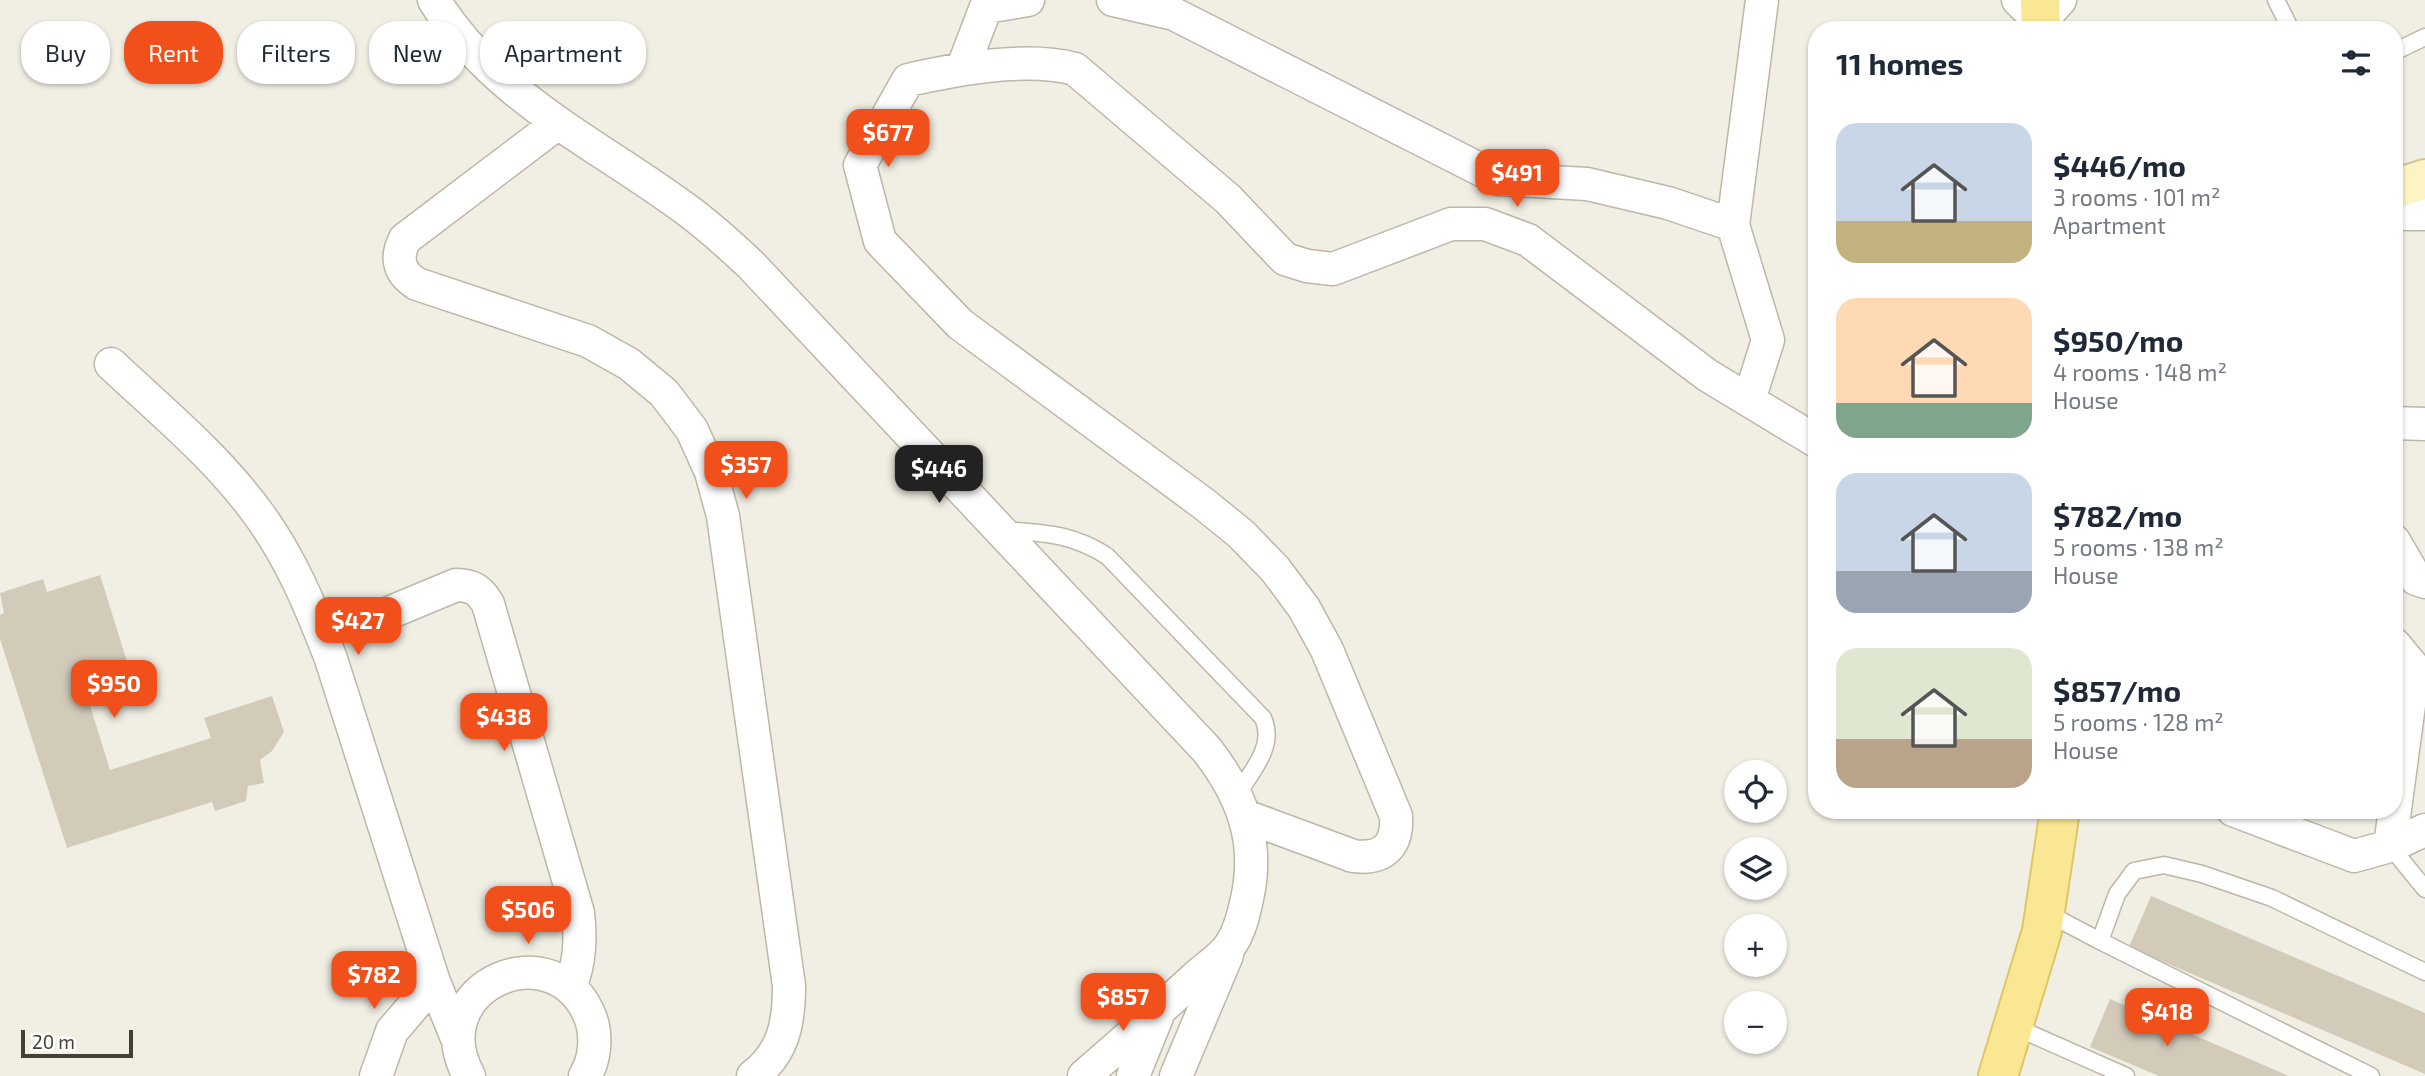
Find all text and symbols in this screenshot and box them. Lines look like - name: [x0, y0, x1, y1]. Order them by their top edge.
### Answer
- chip: Buy: [21, 21, 110, 84]
- chip: Rent: [124, 21, 223, 84]
- chip: Filters: [237, 21, 355, 84]
- chip: New: [369, 21, 466, 84]
- chip: Apartment: [480, 21, 646, 84]
- icon: filters: [2337, 44, 2375, 82]
- text: 11 homes: [1836, 45, 1963, 81]
- pin: $677: [847, 110, 929, 169]
- text: $677: [862, 118, 914, 146]
- text: $446/mo: [2053, 147, 2186, 183]
- pin: $491: [1476, 150, 1558, 209]
- icon: home: [1892, 151, 1976, 235]
- text: $491: [1491, 158, 1543, 186]
- text: 3 rooms · 101 m²: [2053, 183, 2220, 211]
- text: Apartment: [2053, 211, 2166, 239]
- text: $950/mo: [2053, 322, 2183, 358]
- icon: home: [1892, 326, 1976, 410]
- text: 4 rooms · 148 m²: [2053, 358, 2227, 386]
- text: House: [2053, 386, 2119, 414]
- pin: $357: [705, 442, 787, 501]
- pin: $446: [898, 446, 980, 505]
- text: $357: [720, 450, 772, 478]
- text: $446: [911, 454, 967, 482]
- text: $782/mo: [2053, 497, 2182, 533]
- icon: home: [1892, 501, 1976, 585]
- text: 5 rooms · 138 m²: [2053, 533, 2224, 561]
- text: House: [2053, 561, 2119, 589]
- pin: $427: [317, 598, 399, 657]
- text: $427: [331, 606, 385, 634]
- pin: $950: [73, 660, 155, 720]
- text: $950: [87, 669, 141, 697]
- text: $857/mo: [2053, 672, 2181, 708]
- icon: home: [1892, 676, 1976, 760]
- pin: $438: [463, 694, 545, 753]
- text: $438: [476, 702, 532, 730]
- text: 5 rooms · 128 m²: [2053, 708, 2224, 736]
- text: House: [2053, 736, 2119, 764]
- map controls: [1724, 760, 1787, 1054]
- button: locate: [1724, 760, 1787, 823]
- button: layers: [1724, 837, 1787, 900]
- pin: $506: [487, 886, 569, 946]
- text: $506: [501, 895, 555, 923]
- button: +: [1724, 914, 1787, 977]
- pin: $782: [333, 951, 415, 1011]
- text: $782: [347, 960, 401, 988]
- pin: $857: [1082, 974, 1164, 1033]
- text: $857: [1097, 982, 1149, 1010]
- pin: $418: [2126, 988, 2208, 1048]
- button: −: [1724, 991, 1787, 1054]
- text: $418: [2141, 997, 2193, 1025]
- scale bar: [21, 1027, 133, 1059]
- text: 20 m: [32, 1030, 75, 1053]

